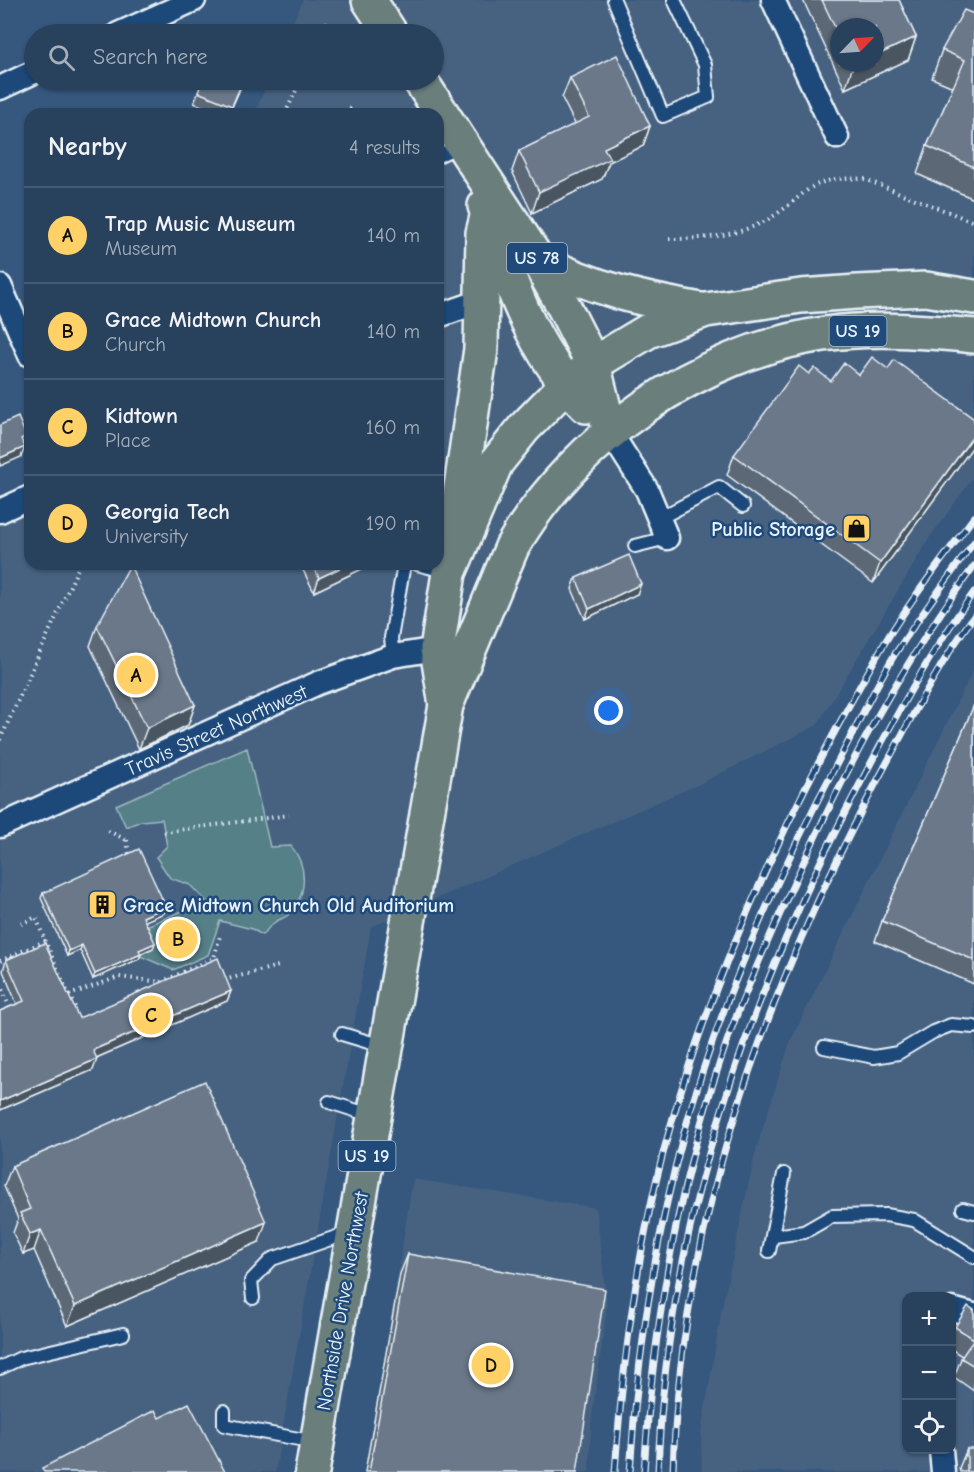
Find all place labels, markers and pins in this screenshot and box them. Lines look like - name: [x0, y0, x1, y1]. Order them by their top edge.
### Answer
- shop icon: Public Storage: [840, 513, 872, 545]
- place label: Public Storage: [711, 518, 835, 541]
- pin: A: [116, 652, 156, 698]
- building icon: Grace Midtown Church Old Auditorium: [86, 889, 118, 921]
- place label: Grace Midtown Church Old Auditorium: [123, 894, 454, 917]
- pin: B: [158, 916, 198, 962]
- pin: C: [132, 992, 170, 1038]
- pin: D: [472, 1342, 510, 1388]

